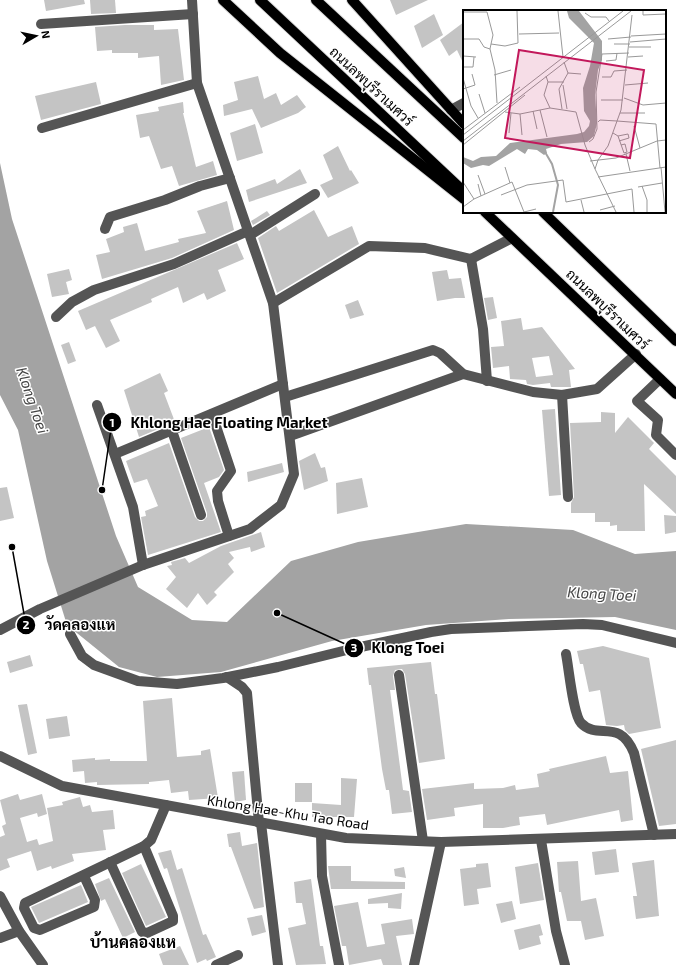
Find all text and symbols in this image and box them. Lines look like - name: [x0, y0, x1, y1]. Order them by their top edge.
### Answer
- inset map: [463, 10, 666, 213]
- north arrow: [16, 16, 56, 56]
- text: N: [39, 29, 53, 39]
- street label: ถนนลพบุรีราเมศวร์: [325, 43, 418, 131]
- street label: ถนนลพบุรีราเมศวร์: [562, 265, 653, 355]
- water label: Klong Toei: [13, 364, 53, 436]
- callout: Khlong Hae Floating Market: [102, 409, 336, 436]
- text: Khlong Hae Floating Market: [130, 413, 328, 431]
- text: 1: [109, 415, 115, 429]
- water label: Klong Toei: [567, 582, 637, 604]
- callout: วัดคลองแห: [16, 612, 123, 639]
- text: วัดคลองแห: [45, 615, 115, 633]
- text: 2: [23, 617, 30, 631]
- callout: Klong Toei: [344, 634, 453, 661]
- text: Klong Toei: [372, 638, 444, 656]
- text: 3: [351, 640, 358, 654]
- street label: Khlong Hae-Khu Tao Road: [206, 791, 370, 833]
- district label: บ้านคลองแห: [90, 931, 176, 951]

